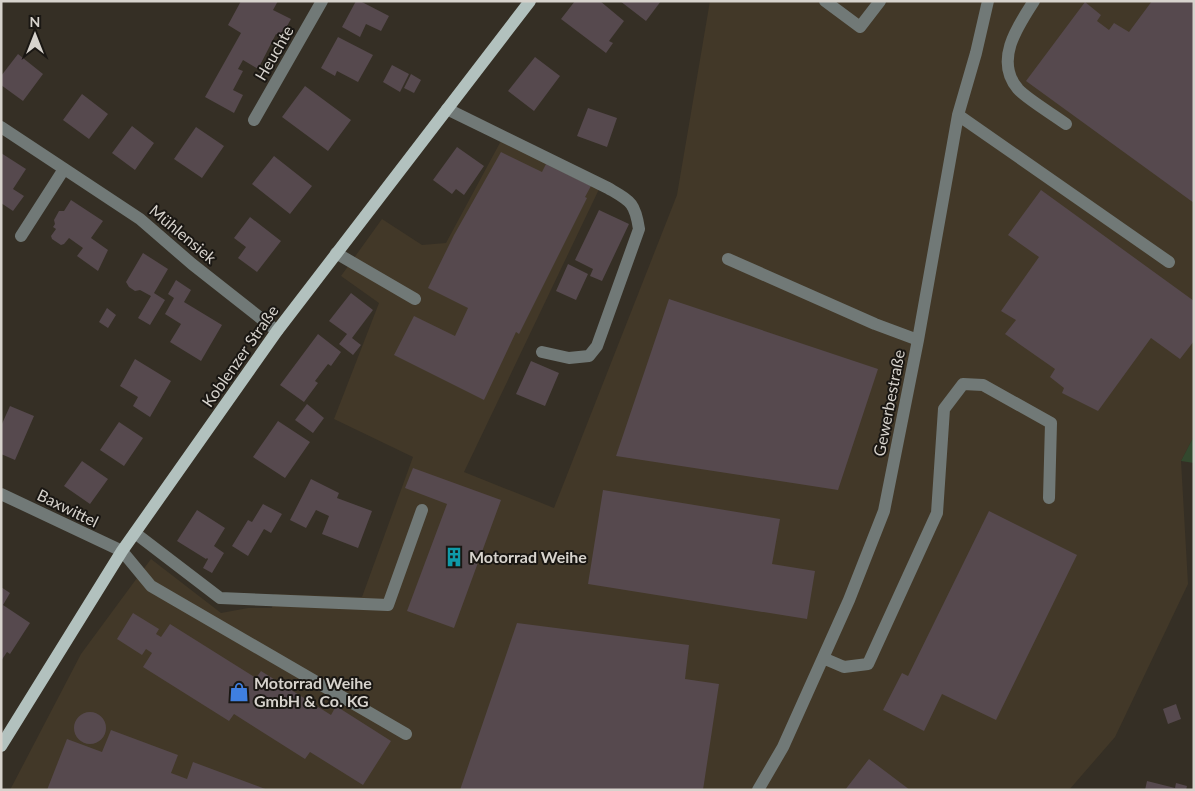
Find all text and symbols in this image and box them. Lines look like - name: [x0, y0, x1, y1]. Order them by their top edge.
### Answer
- north arrow: [10, 10, 60, 60]
- text: N: [30, 13, 40, 30]
- street label: Heuchte: [250, 22, 297, 83]
- street label: Mühlensiek: [146, 200, 221, 268]
- street label: Koblenzer Straße: [197, 301, 282, 410]
- street label: Gewerbestraße: [869, 348, 908, 458]
- street label: Baxwittel: [35, 485, 102, 530]
- building icon: Motorrad Weihe: [443, 546, 465, 568]
- place label: Motorrad Weihe: [469, 547, 587, 566]
- place label: Motorrad Weihe GmbH & Co. KG: [254, 673, 372, 710]
- shop icon: Motorrad Weihe GmbH & Co. KG: [228, 681, 250, 703]

